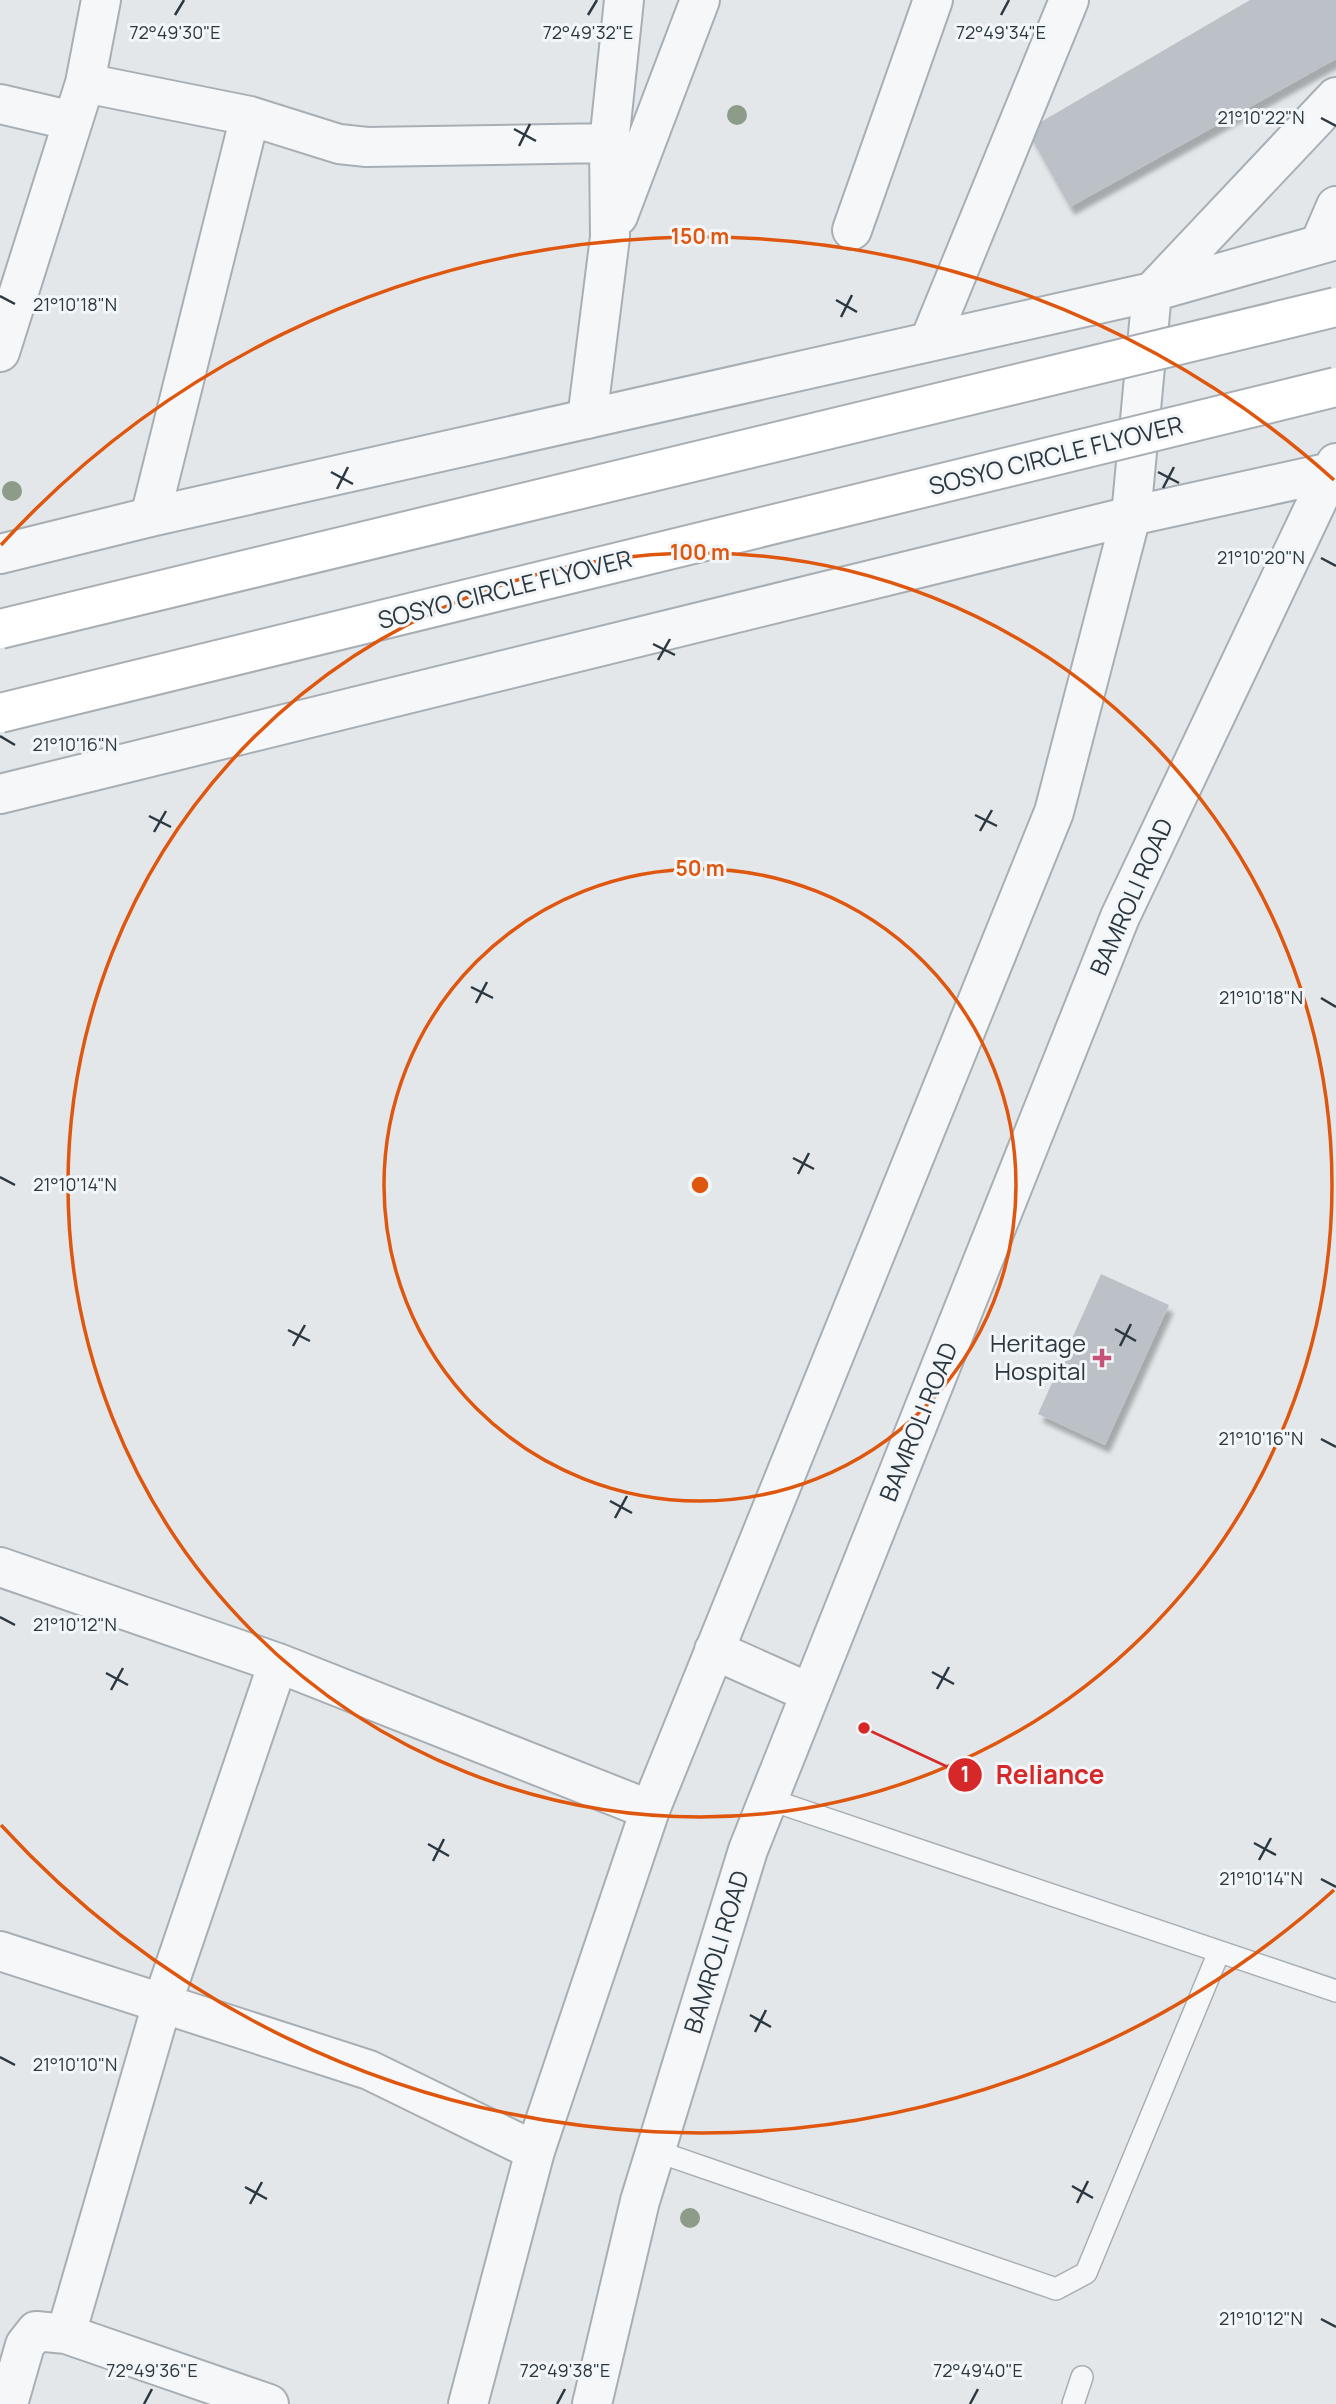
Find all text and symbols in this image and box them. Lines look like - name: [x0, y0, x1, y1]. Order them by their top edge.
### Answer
- text: 72°49'30"E: [129, 20, 221, 44]
- text: 72°49'32"E: [543, 20, 633, 44]
- text: 72°49'34"E: [956, 20, 1046, 44]
- text: 21°10'22"N: [1217, 105, 1305, 129]
- text: 150 m: [671, 222, 729, 250]
- text: 21°10'18"N: [33, 292, 117, 316]
- street label: SOSYO CIRCLE FLYOVER: [925, 407, 1186, 502]
- text: 100 m: [670, 538, 730, 566]
- street label: SOSYO CIRCLE FLYOVER: [374, 541, 635, 636]
- text: 21°10'20"N: [1217, 545, 1305, 569]
- text: 21°10'16"N: [33, 732, 117, 756]
- street label: BAMROLI ROAD: [1081, 813, 1180, 980]
- text: 50 m: [675, 854, 725, 882]
- text: 21°10'18"N: [1219, 985, 1303, 1009]
- text: 21°10'14"N: [33, 1172, 117, 1196]
- centre of rings: [688, 1173, 712, 1197]
- place label: Heritage Hospital: [990, 1326, 1086, 1387]
- street label: BAMROLI ROAD: [871, 1337, 964, 1506]
- marker: Heritage Hospital: [1092, 1348, 1112, 1368]
- text: 21°10'16"N: [1219, 1426, 1303, 1450]
- text: 21°10'12"N: [33, 1612, 117, 1636]
- callout: Reliance: [947, 1751, 1119, 1798]
- text: Reliance: [996, 1756, 1104, 1792]
- text: 1: [960, 1760, 970, 1788]
- street label: BAMROLI ROAD: [675, 1866, 756, 2037]
- text: 21°10'14"N: [1219, 1866, 1303, 1890]
- text: 21°10'10"N: [33, 2052, 117, 2076]
- text: 21°10'12"N: [1219, 2306, 1303, 2330]
- text: 72°49'36"E: [106, 2358, 198, 2382]
- text: 72°49'38"E: [520, 2358, 610, 2382]
- text: 72°49'40"E: [933, 2358, 1023, 2382]

